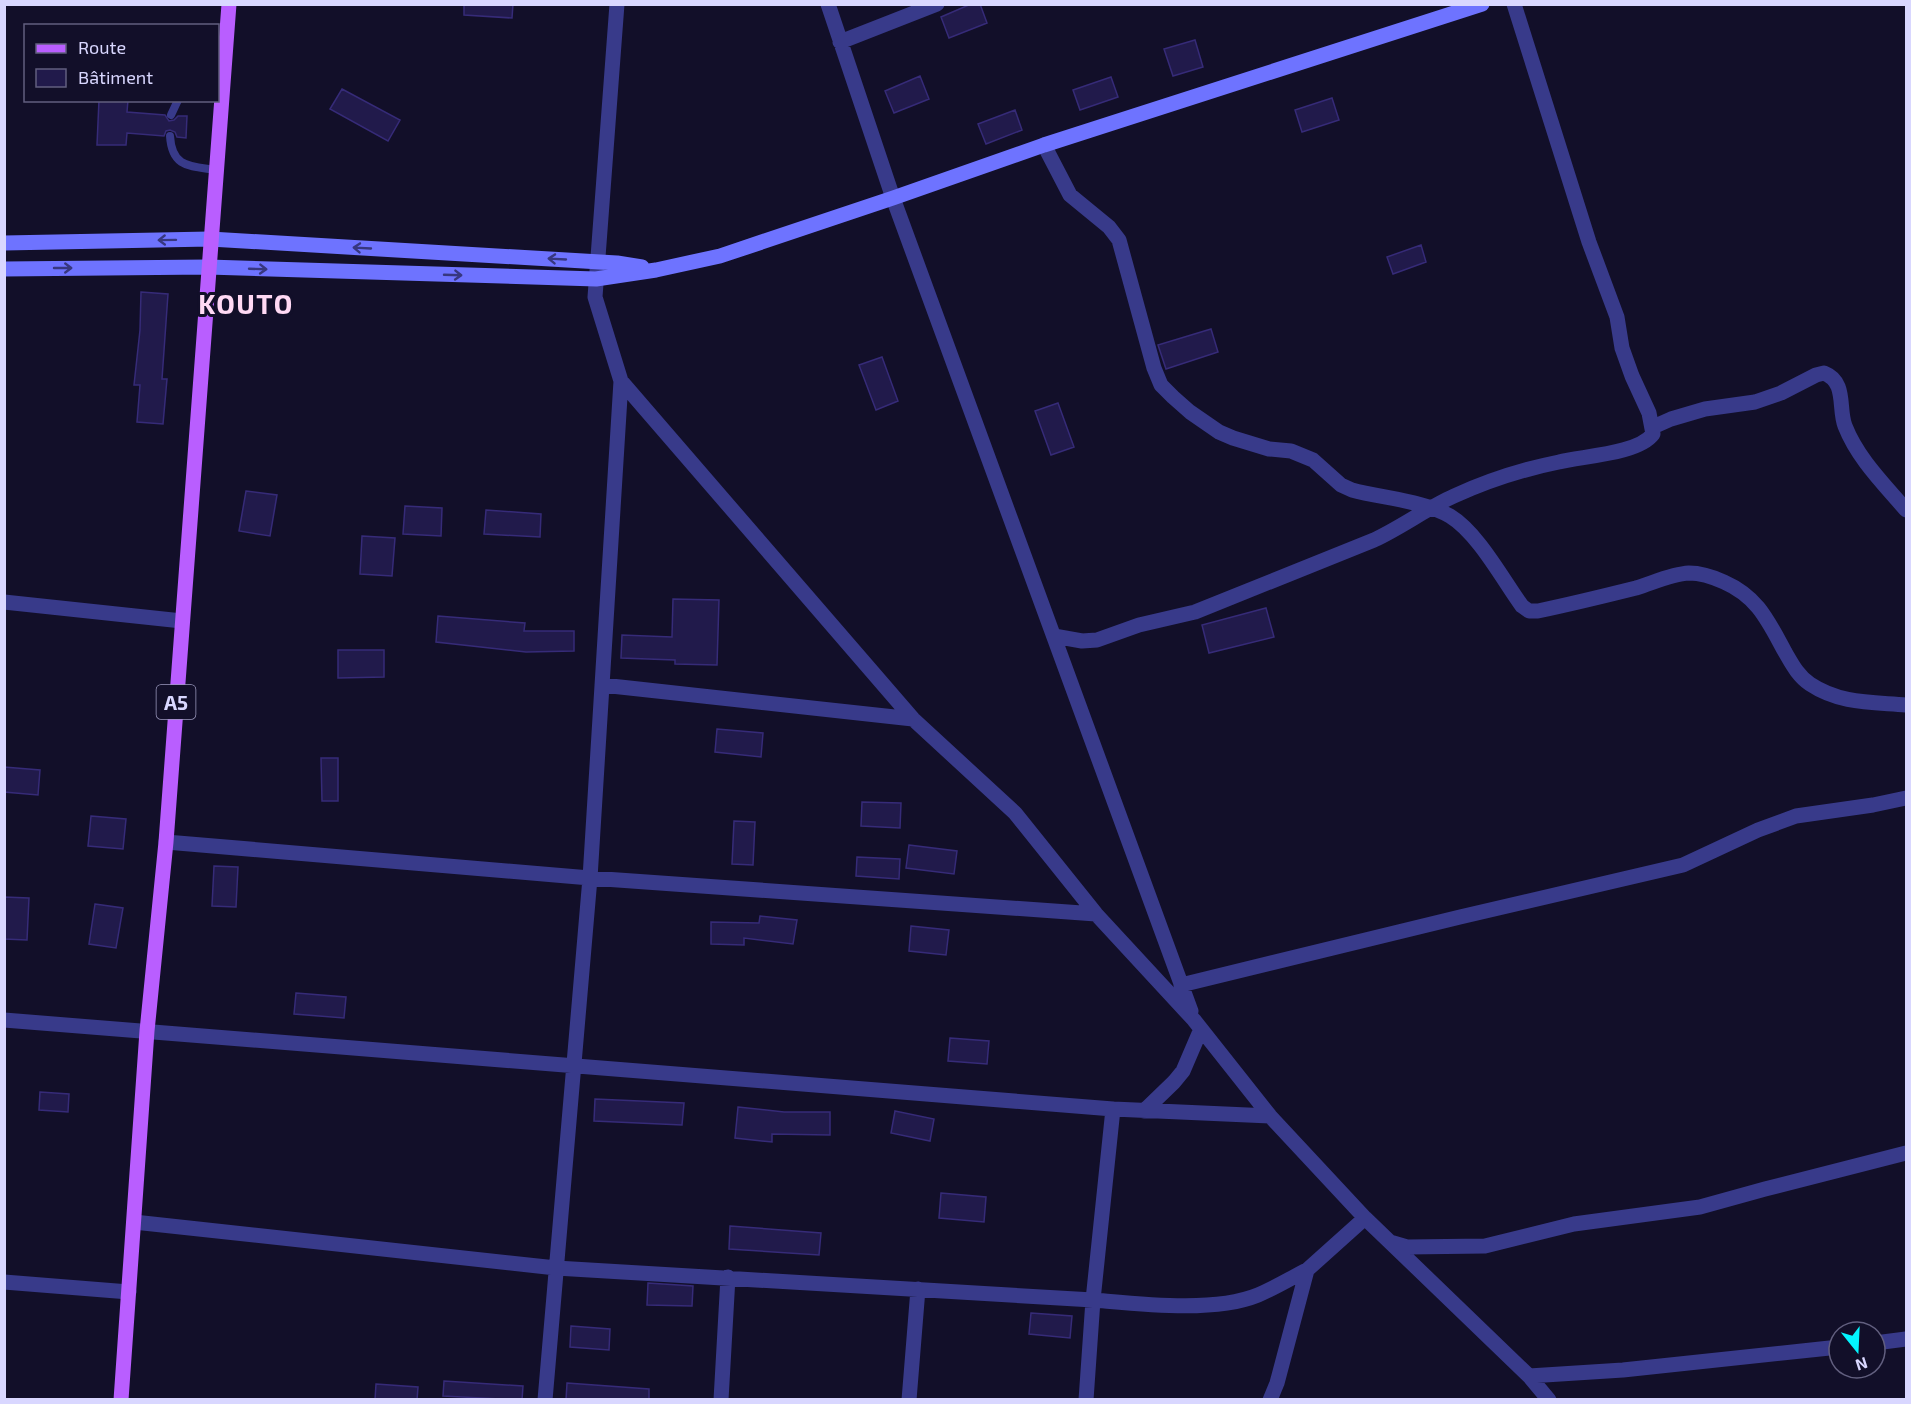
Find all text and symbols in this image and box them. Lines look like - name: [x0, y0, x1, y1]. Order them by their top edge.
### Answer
- legend: [24, 24, 219, 102]
- text: Route: [78, 36, 126, 58]
- text: Bâtiment: [78, 66, 153, 88]
- one-way arrow: [158, 234, 178, 246]
- one-way arrow: [352, 242, 372, 253]
- one-way arrow: [547, 254, 567, 265]
- one-way arrow: [52, 262, 72, 274]
- one-way arrow: [247, 263, 267, 275]
- one-way arrow: [442, 269, 462, 280]
- district label: KOUTO: [198, 287, 294, 319]
- road number: A5: [156, 685, 195, 719]
- north arrow: [1827, 1320, 1887, 1380]
- text: N: [1853, 1354, 1870, 1376]

